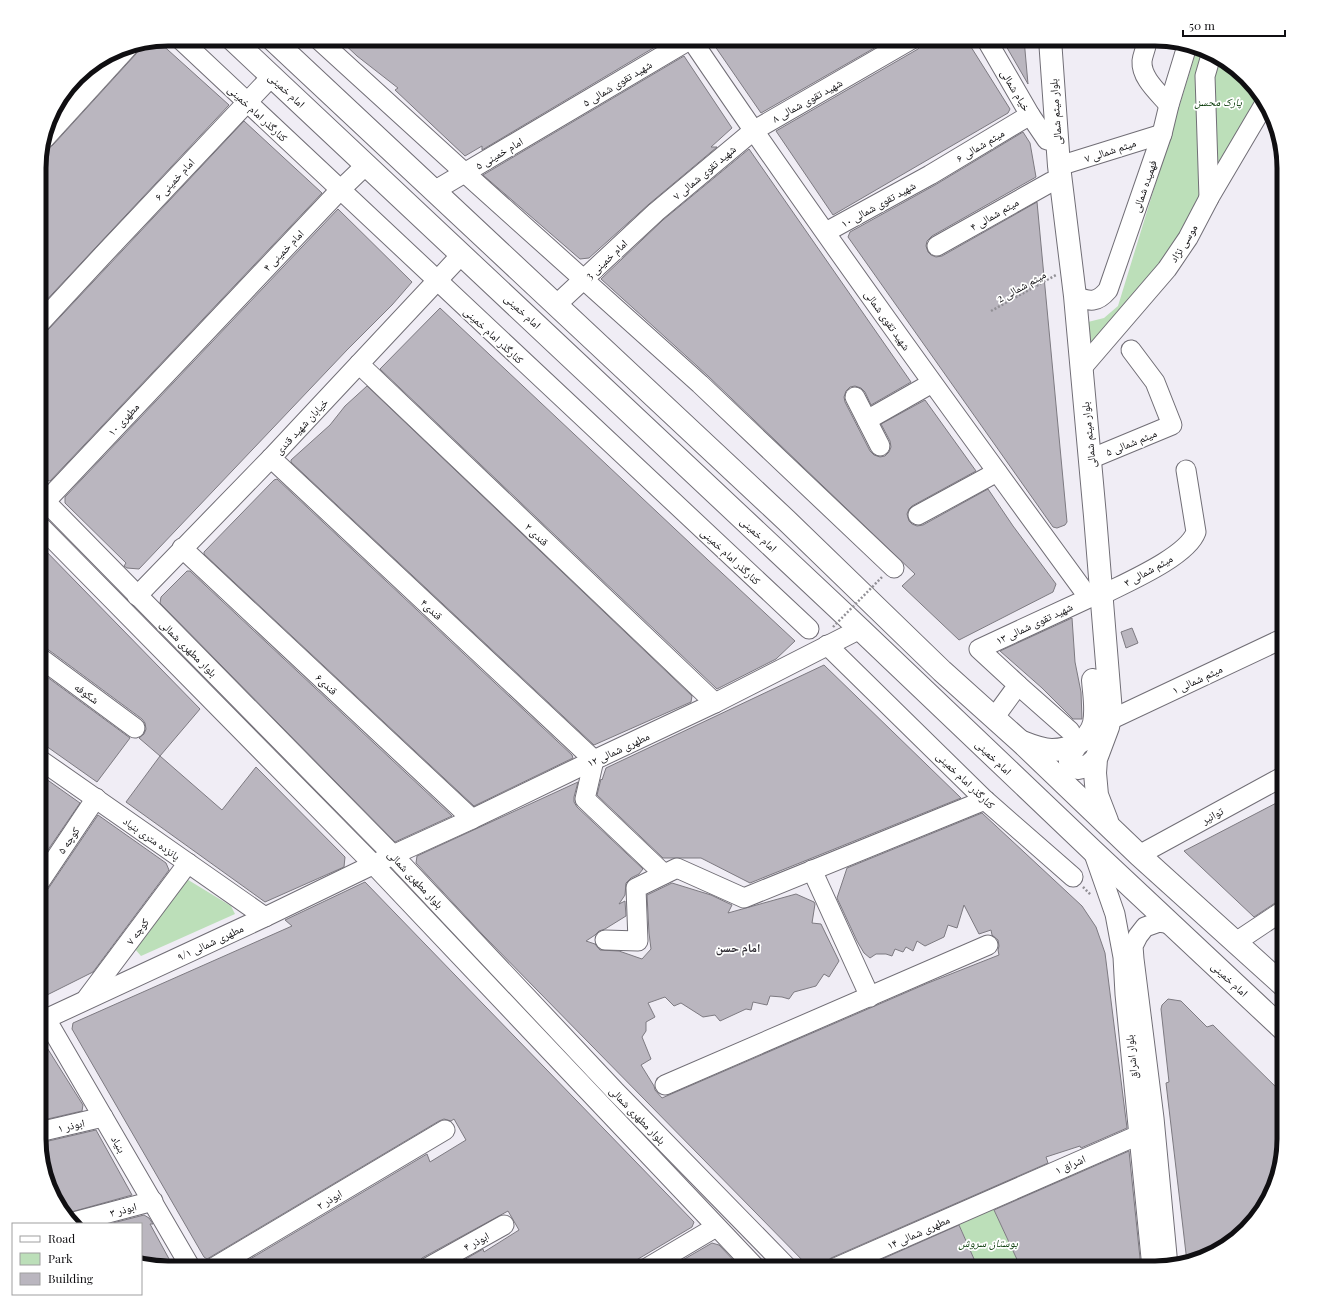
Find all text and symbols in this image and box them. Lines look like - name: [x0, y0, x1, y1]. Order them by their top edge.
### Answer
- scale bar: [1183, 12, 1285, 38]
- text: 50 m: [1189, 17, 1215, 33]
- street label: شهید تقوی شمالی ۵: [580, 56, 654, 110]
- street label: خیام شمالی: [998, 66, 1034, 114]
- street label: امام خمینی: [265, 69, 309, 111]
- street label: شهید تقوی شمالی ۸: [769, 74, 845, 126]
- street label: بلوار میثم شمالی: [1045, 78, 1066, 146]
- street label: کنارگذر امام خمینی: [225, 81, 291, 145]
- park label: پارک محسن: [1194, 94, 1242, 109]
- street label: میثم شمالی ۶: [953, 125, 1007, 166]
- street label: امام خمینی ۵: [473, 133, 525, 173]
- street label: میثم شمالی ۷: [1082, 135, 1138, 166]
- street label: شهید تقوی شمالی ۷: [669, 141, 739, 203]
- street label: امام خمینی ۶: [151, 155, 197, 203]
- street label: فهمیده شمالی: [1128, 158, 1160, 214]
- street label: شهید تقوی شمالی ۱۰: [838, 177, 918, 231]
- street label: میثم شمالی ۴: [967, 194, 1021, 235]
- street label: موسی نژاد: [1165, 221, 1201, 265]
- street label: امام خمینی ۴: [259, 226, 307, 274]
- street label: امام خمینی 3: [582, 236, 630, 282]
- street label: میثم شمالی 2: [994, 266, 1049, 307]
- street label: شهید تقوی شمالی: [862, 287, 914, 353]
- street label: امام خمینی: [501, 290, 545, 332]
- street label: کنارگذر امام خمینی: [461, 303, 527, 367]
- street label: خیابان شهید قندی: [271, 395, 331, 457]
- street label: مطهری ۱۰: [104, 399, 142, 439]
- street label: بلوار میثم شمالی: [1077, 401, 1100, 469]
- street label: میثم شمالی ۵: [1103, 425, 1159, 460]
- street label: امام خمینی: [737, 513, 781, 555]
- street label: قندی ۲: [522, 519, 552, 549]
- street label: کنارگذر امام خمینی: [698, 524, 764, 588]
- street label: میثم شمالی ۳: [1121, 550, 1176, 590]
- street label: قندی۴: [418, 595, 446, 623]
- street label: شهید تقوی شمالی ۱۳: [993, 599, 1075, 647]
- street label: بلوار مطهری شمالی: [157, 616, 221, 680]
- street label: میثم شمالی ۱: [1170, 661, 1225, 698]
- street label: قندی۶: [313, 670, 341, 698]
- street label: شکوفه: [72, 679, 102, 707]
- street label: مطهری شمالی ۱۲: [584, 728, 652, 770]
- street label: امام خمینی: [973, 736, 1015, 778]
- street label: کنارگذر امام خمینی: [933, 748, 999, 812]
- street label: توانیر: [1197, 803, 1226, 828]
- street label: پانزده متری بنیاد: [120, 813, 184, 863]
- street label: کوچه ۵: [54, 823, 83, 856]
- street label: بلوار مطهری شمالی: [385, 846, 447, 912]
- street label: کوچه ۷: [122, 914, 152, 947]
- street label: مطهری شمالی ۹/۱: [175, 920, 245, 964]
- district label: امام حسن: [716, 939, 760, 956]
- street label: امام خمینی: [1208, 958, 1252, 1000]
- street label: بلوار اشراق: [1121, 1034, 1141, 1080]
- street label: بلوار مطهری شمالی: [607, 1083, 669, 1147]
- street label: ابوذر ۱: [56, 1115, 86, 1135]
- street label: بنیاد: [108, 1133, 130, 1155]
- street label: اشراق ۱: [1052, 1151, 1088, 1177]
- street label: ابوذر ۲: [313, 1186, 345, 1212]
- street label: ابوذر ۳: [108, 1198, 138, 1220]
- street label: مطهری شمالی ۱۴: [884, 1211, 952, 1253]
- legend: [12, 1223, 142, 1295]
- street label: ابوذر ۴: [460, 1228, 492, 1254]
- text: Road: [48, 1230, 75, 1246]
- park label: بوستان سروش: [958, 1235, 1019, 1250]
- text: Park: [48, 1250, 73, 1266]
- text: Building: [48, 1270, 94, 1286]

